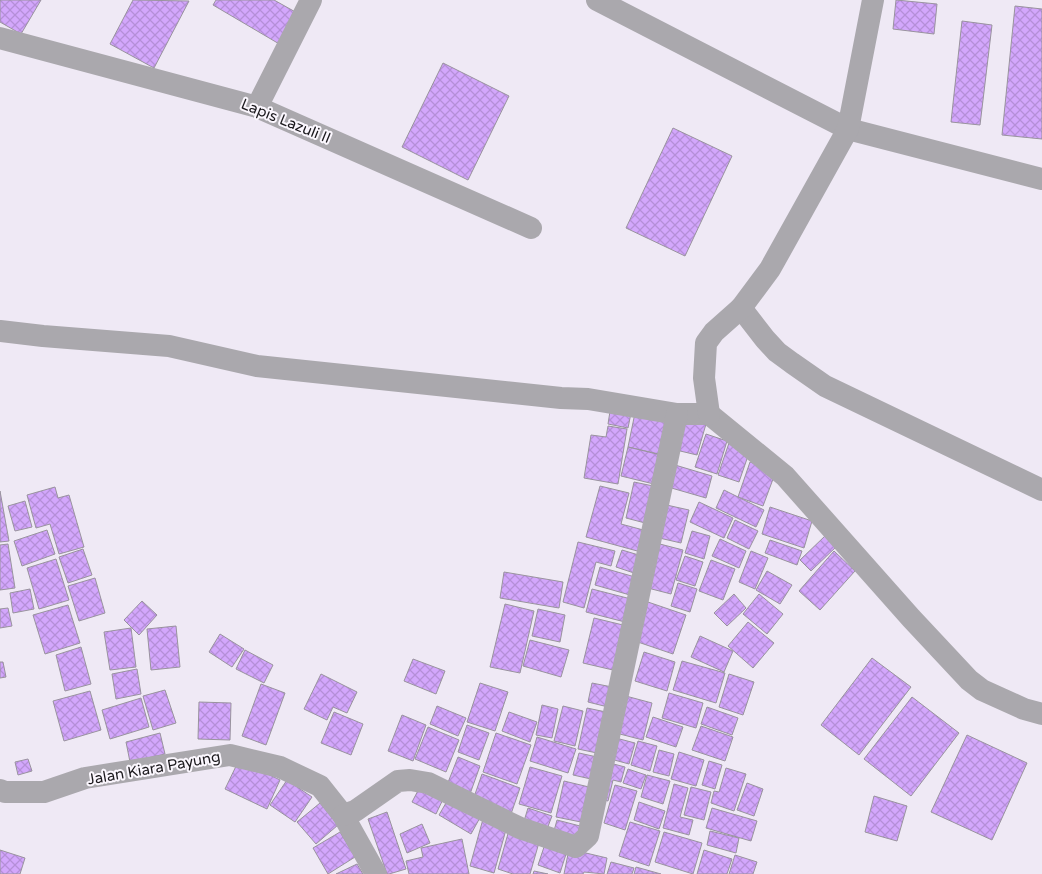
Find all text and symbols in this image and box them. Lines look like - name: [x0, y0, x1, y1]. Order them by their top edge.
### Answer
- street label: Lapis Lazuli II: [239, 95, 333, 147]
- street label: Jalan Kiara Payung: [86, 747, 222, 789]

